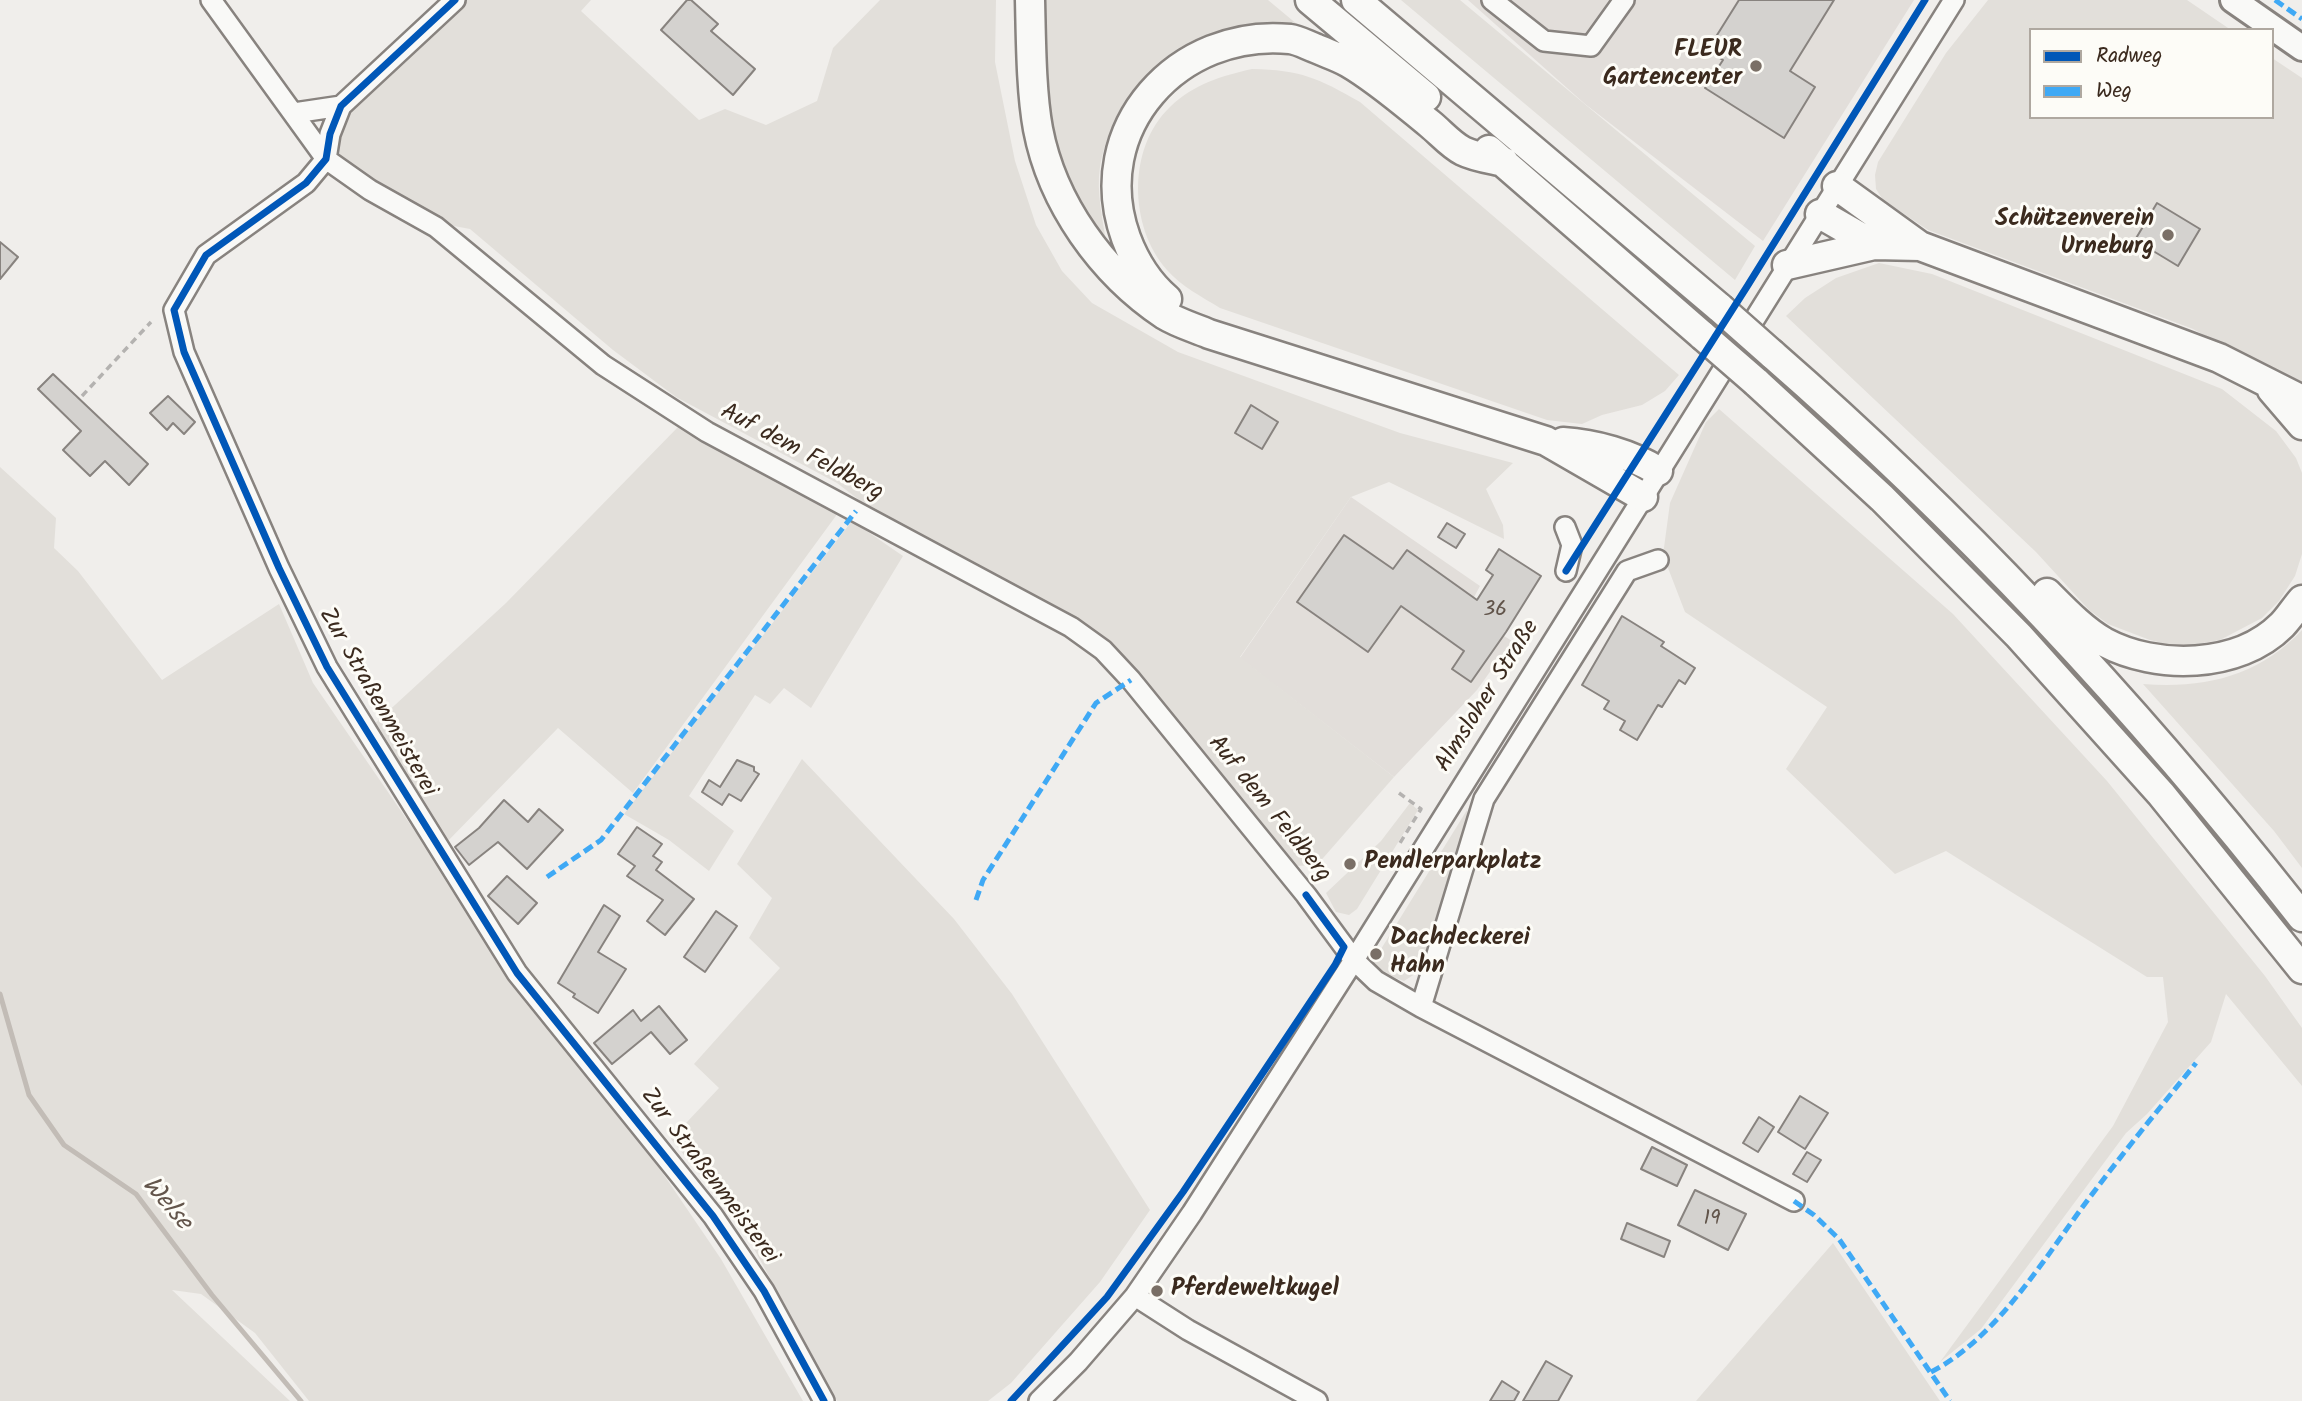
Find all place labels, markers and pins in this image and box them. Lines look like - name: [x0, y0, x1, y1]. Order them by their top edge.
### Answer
- place label: FLEUR Gartencenter: [1603, 38, 1742, 94]
- marker: FLEUR Gartencenter: [1748, 58, 1764, 74]
- place label: Schützenverein Urneburg: [1995, 207, 2154, 263]
- marker: Schützenverein Urneburg: [2160, 227, 2176, 243]
- place label: Pendlerparkplatz: [1364, 850, 1541, 878]
- marker: Pendlerparkplatz: [1342, 856, 1358, 872]
- place label: Dachdeckerei Hahn: [1390, 926, 1530, 982]
- marker: Dachdeckerei Hahn: [1368, 946, 1384, 962]
- place label: Pferdeweltkugel: [1171, 1277, 1339, 1305]
- marker: Pferdeweltkugel: [1149, 1283, 1165, 1299]

